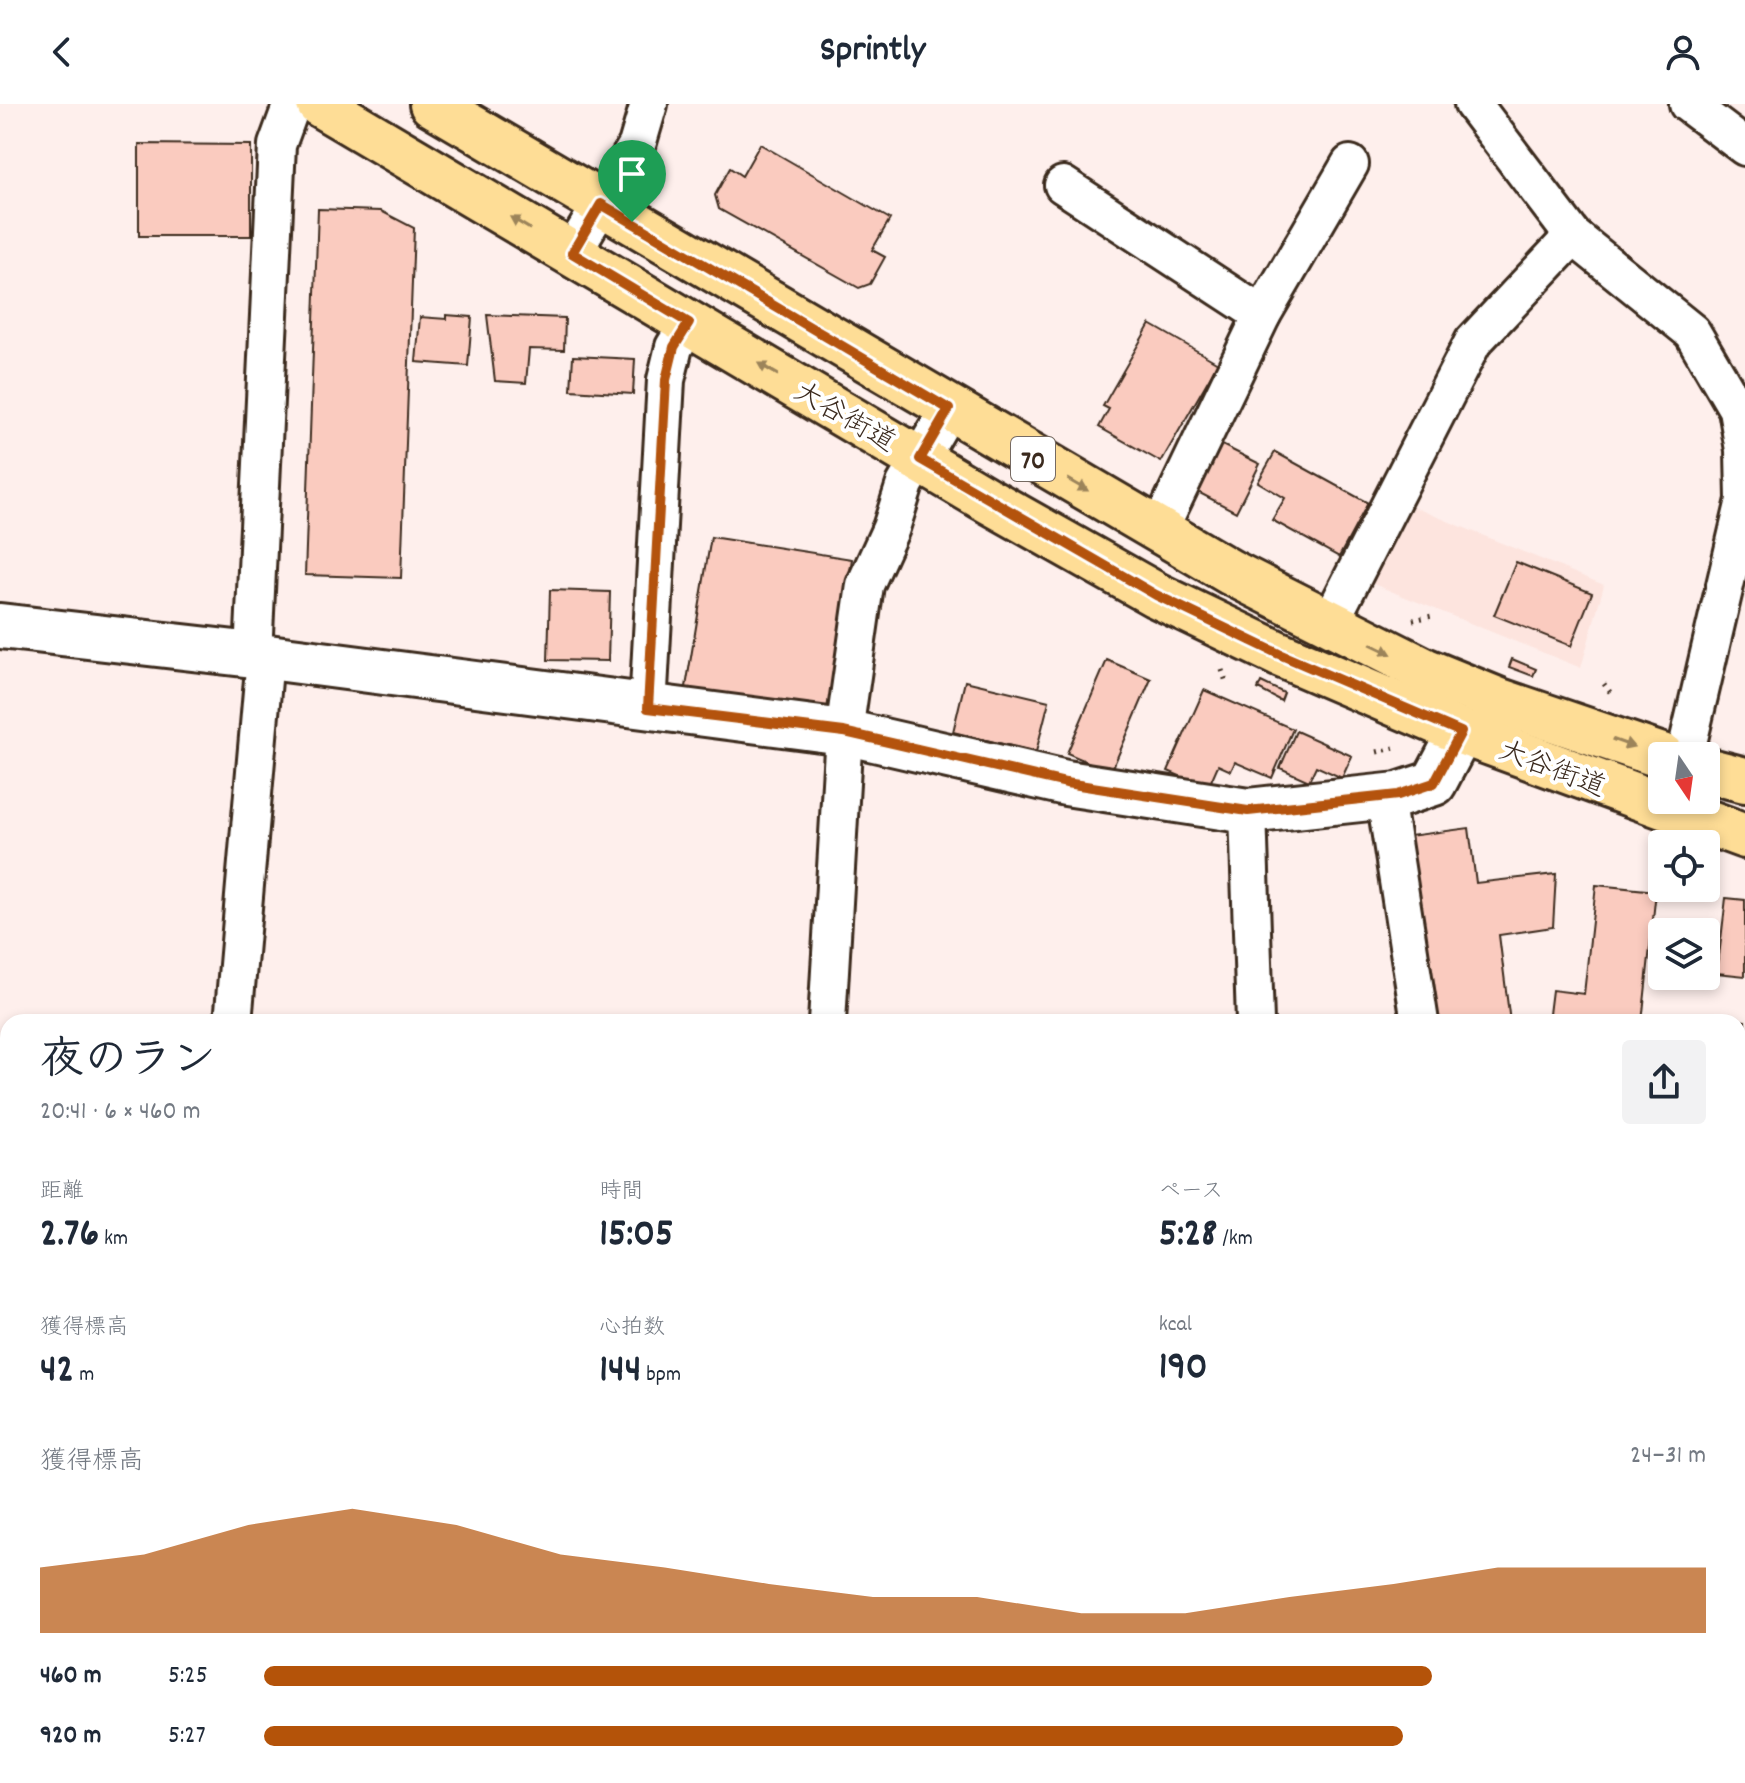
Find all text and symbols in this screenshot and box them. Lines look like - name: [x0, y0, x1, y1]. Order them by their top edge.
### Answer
- text: Sprintly: [820, 26, 925, 78]
- icon: back: [40, 30, 84, 74]
- icon: person: [1661, 30, 1705, 74]
- pin: [598, 140, 666, 222]
- icon: arrive: [610, 152, 654, 196]
- one-way arrow: [509, 216, 531, 230]
- one-way arrow: [757, 362, 779, 376]
- street label: 大谷街道: [785, 374, 902, 465]
- road number: 70: [1011, 437, 1055, 481]
- one-way arrow: [1067, 478, 1090, 492]
- one-way arrow: [1369, 642, 1392, 656]
- street label: 大谷街道: [1492, 733, 1611, 810]
- one-way arrow: [1611, 737, 1635, 749]
- north arrow: [1648, 742, 1720, 814]
- map controls: [1648, 742, 1720, 990]
- button: locate: [1648, 830, 1720, 902]
- button: layers: [1648, 918, 1720, 990]
- text: 夜のラン: [40, 1032, 216, 1095]
- button: share: [1622, 1040, 1706, 1124]
- text: 20:41 · 6 × 460 m: [40, 1094, 201, 1131]
- text: 距離: [40, 1177, 84, 1208]
- text: 時間: [599, 1177, 643, 1208]
- text: ペース: [1159, 1177, 1223, 1208]
- text: 2.76: [40, 1208, 99, 1265]
- text: 15:05: [599, 1208, 674, 1265]
- text: 5:28: [1159, 1208, 1217, 1265]
- text: km: [99, 1224, 128, 1255]
- text: /km: [1217, 1224, 1253, 1255]
- text: kcal: [1159, 1310, 1192, 1341]
- text: 獲得標高: [40, 1313, 128, 1344]
- text: 心拍数: [599, 1313, 665, 1344]
- text: 190: [1159, 1341, 1208, 1398]
- text: 42: [40, 1344, 74, 1401]
- text: 144: [599, 1344, 641, 1401]
- text: m: [74, 1360, 94, 1391]
- text: bpm: [641, 1360, 681, 1391]
- text: 24–31 m: [1630, 1438, 1706, 1475]
- text: 獲得標高: [40, 1444, 144, 1481]
- text: 460 m: [40, 1658, 102, 1695]
- text: 5:25: [168, 1658, 208, 1695]
- text: 920 m: [40, 1718, 101, 1755]
- text: 5:27: [168, 1718, 206, 1755]

